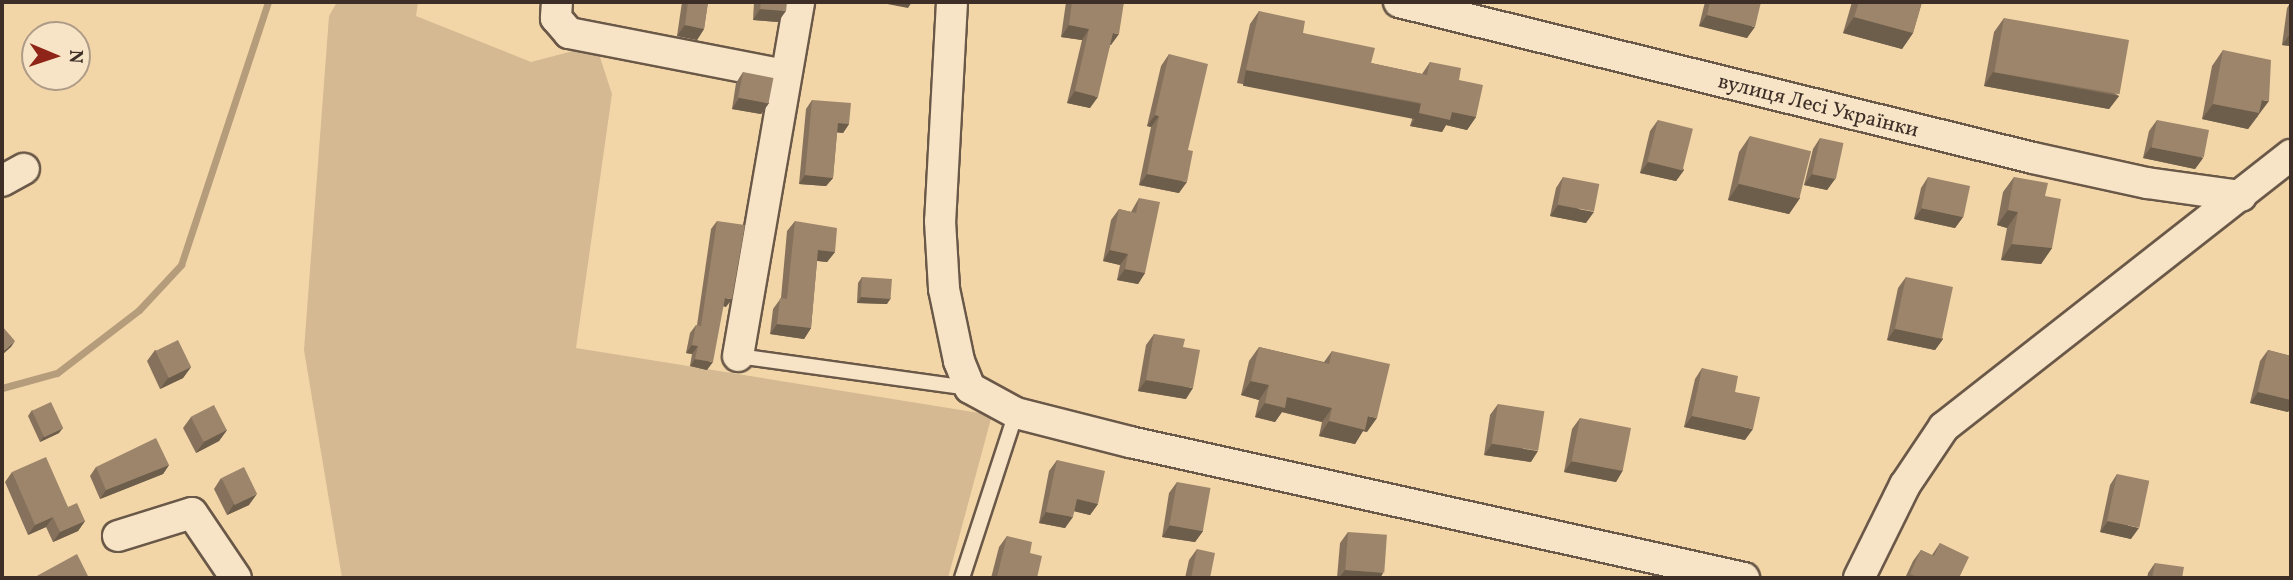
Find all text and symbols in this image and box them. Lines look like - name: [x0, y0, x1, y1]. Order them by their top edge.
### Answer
- north arrow: [21, 21, 91, 91]
- text: N: [62, 49, 88, 64]
- street label: вулиця Лесі Українки: [1715, 70, 1921, 144]

